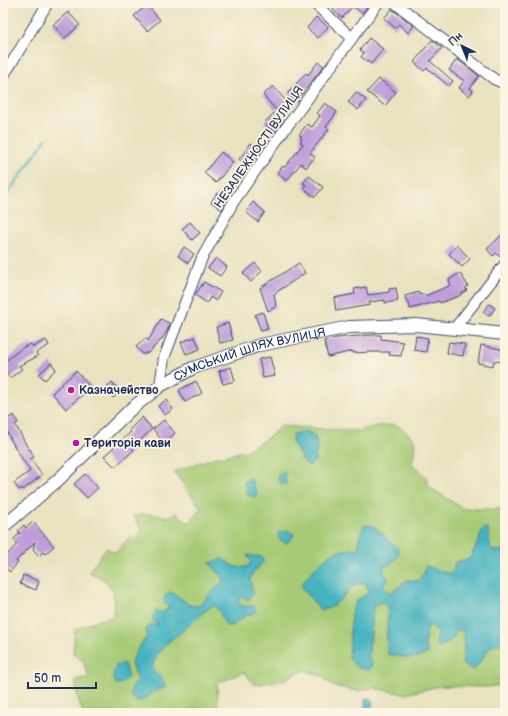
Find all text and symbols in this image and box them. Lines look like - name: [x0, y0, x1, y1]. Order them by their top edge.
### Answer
- north arrow: [442, 26, 482, 66]
- text: Пн: [446, 29, 465, 49]
- street label: НЕЗАЛЕЖНОСТІ ВУЛИЦЯ: [211, 83, 307, 211]
- street label: СУМСЬКИЙ ШЛЯХ ВУЛИЦЯ: [171, 324, 327, 385]
- place label: Казначейство: [79, 383, 159, 398]
- marker: Казначейство: [66, 385, 76, 395]
- place label: Територія кави: [84, 436, 171, 451]
- marker: Територія кави: [71, 438, 81, 448]
- scale bar: [28, 664, 96, 690]
- text: 50 m: [34, 671, 61, 686]

